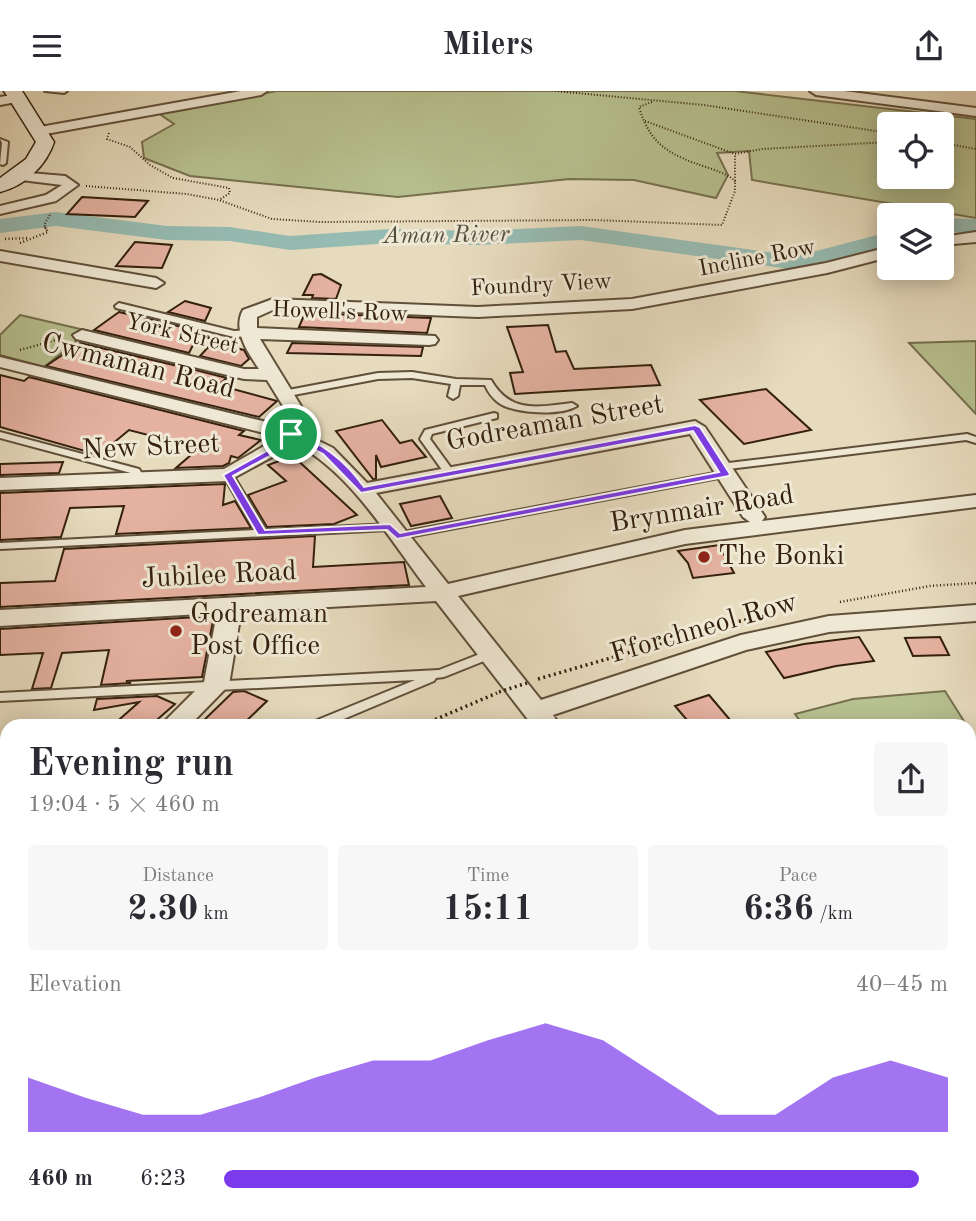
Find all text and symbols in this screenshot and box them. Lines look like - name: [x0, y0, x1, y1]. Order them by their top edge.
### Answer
- icon: menu: [28, 27, 66, 65]
- icon: share: [910, 27, 948, 65]
- text: Milers: [443, 30, 533, 62]
- map controls: [877, 112, 954, 280]
- button: locate: [877, 112, 954, 189]
- button: layers: [877, 203, 954, 280]
- water label: Aman River: [380, 223, 510, 249]
- street label: Incline Row: [697, 235, 818, 281]
- street label: Foundry View: [470, 270, 612, 300]
- street label: Howell's Row: [272, 298, 409, 326]
- street label: York Street: [123, 310, 241, 358]
- street label: Cwmaman Road: [39, 329, 237, 405]
- street label: Godreaman Street: [444, 391, 666, 457]
- pin: [261, 404, 321, 464]
- icon: arrive: [272, 415, 310, 453]
- street label: New Street: [81, 430, 221, 466]
- street label: Brynmair Road: [608, 482, 796, 538]
- place label: The Bonki: [718, 543, 844, 571]
- marker: The Bonki: [696, 549, 712, 565]
- street label: Jubilee Road: [141, 558, 297, 594]
- street label: Fforchneol Row: [607, 589, 801, 669]
- place label: Godreaman Post Office: [190, 601, 328, 661]
- marker: Godreaman Post Office: [168, 623, 184, 639]
- button: share: [874, 742, 948, 816]
- text: Evening run: [28, 746, 234, 784]
- text: 19:04 · 5 × 460 m: [28, 793, 220, 816]
- text: Distance: [142, 867, 214, 886]
- text: Time: [467, 867, 509, 886]
- text: Pace: [779, 867, 817, 886]
- text: 2.30: [128, 892, 198, 927]
- text: 15:11: [442, 892, 534, 927]
- text: 6:36: [743, 892, 814, 927]
- text: km: [198, 905, 229, 924]
- text: /km: [814, 905, 853, 924]
- text: Elevation: [28, 973, 122, 996]
- text: 40–45 m: [856, 973, 948, 996]
- text: 460 m: [28, 1167, 93, 1190]
- text: 6:23: [140, 1167, 186, 1190]

